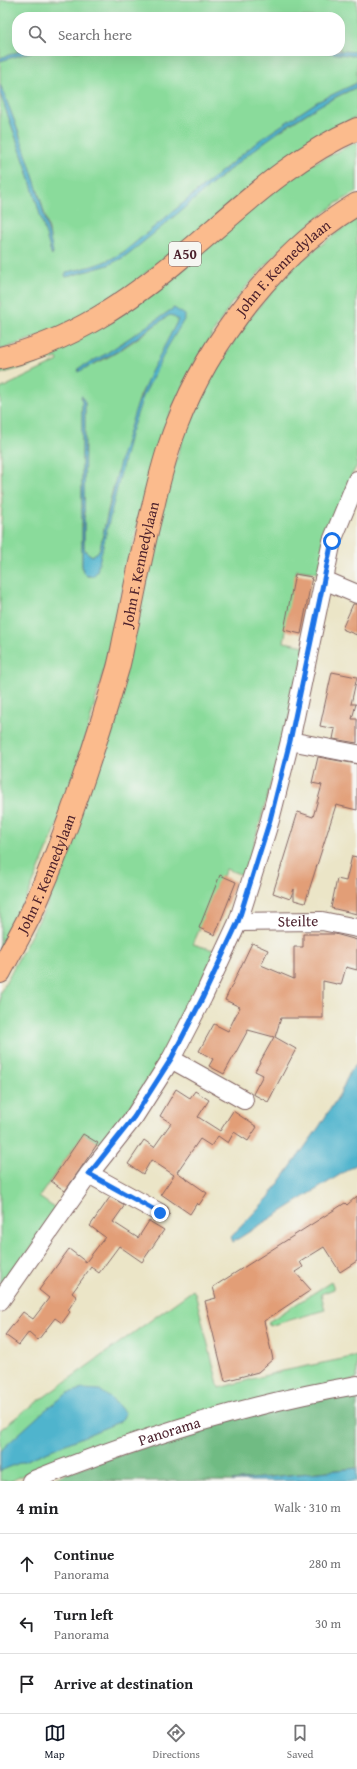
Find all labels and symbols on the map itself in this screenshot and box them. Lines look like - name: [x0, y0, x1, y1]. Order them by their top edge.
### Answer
- street label: John F. Kennedylaan: [229, 214, 335, 321]
- road number: A50: [169, 242, 201, 266]
- street label: John F. Kennedylaan: [116, 499, 164, 631]
- route start: [323, 532, 341, 550]
- street label: John F. Kennedylaan: [11, 810, 81, 939]
- street label: Steilte: [278, 910, 318, 932]
- route end: [151, 1204, 169, 1222]
- street label: Panorama: [135, 1411, 203, 1451]

